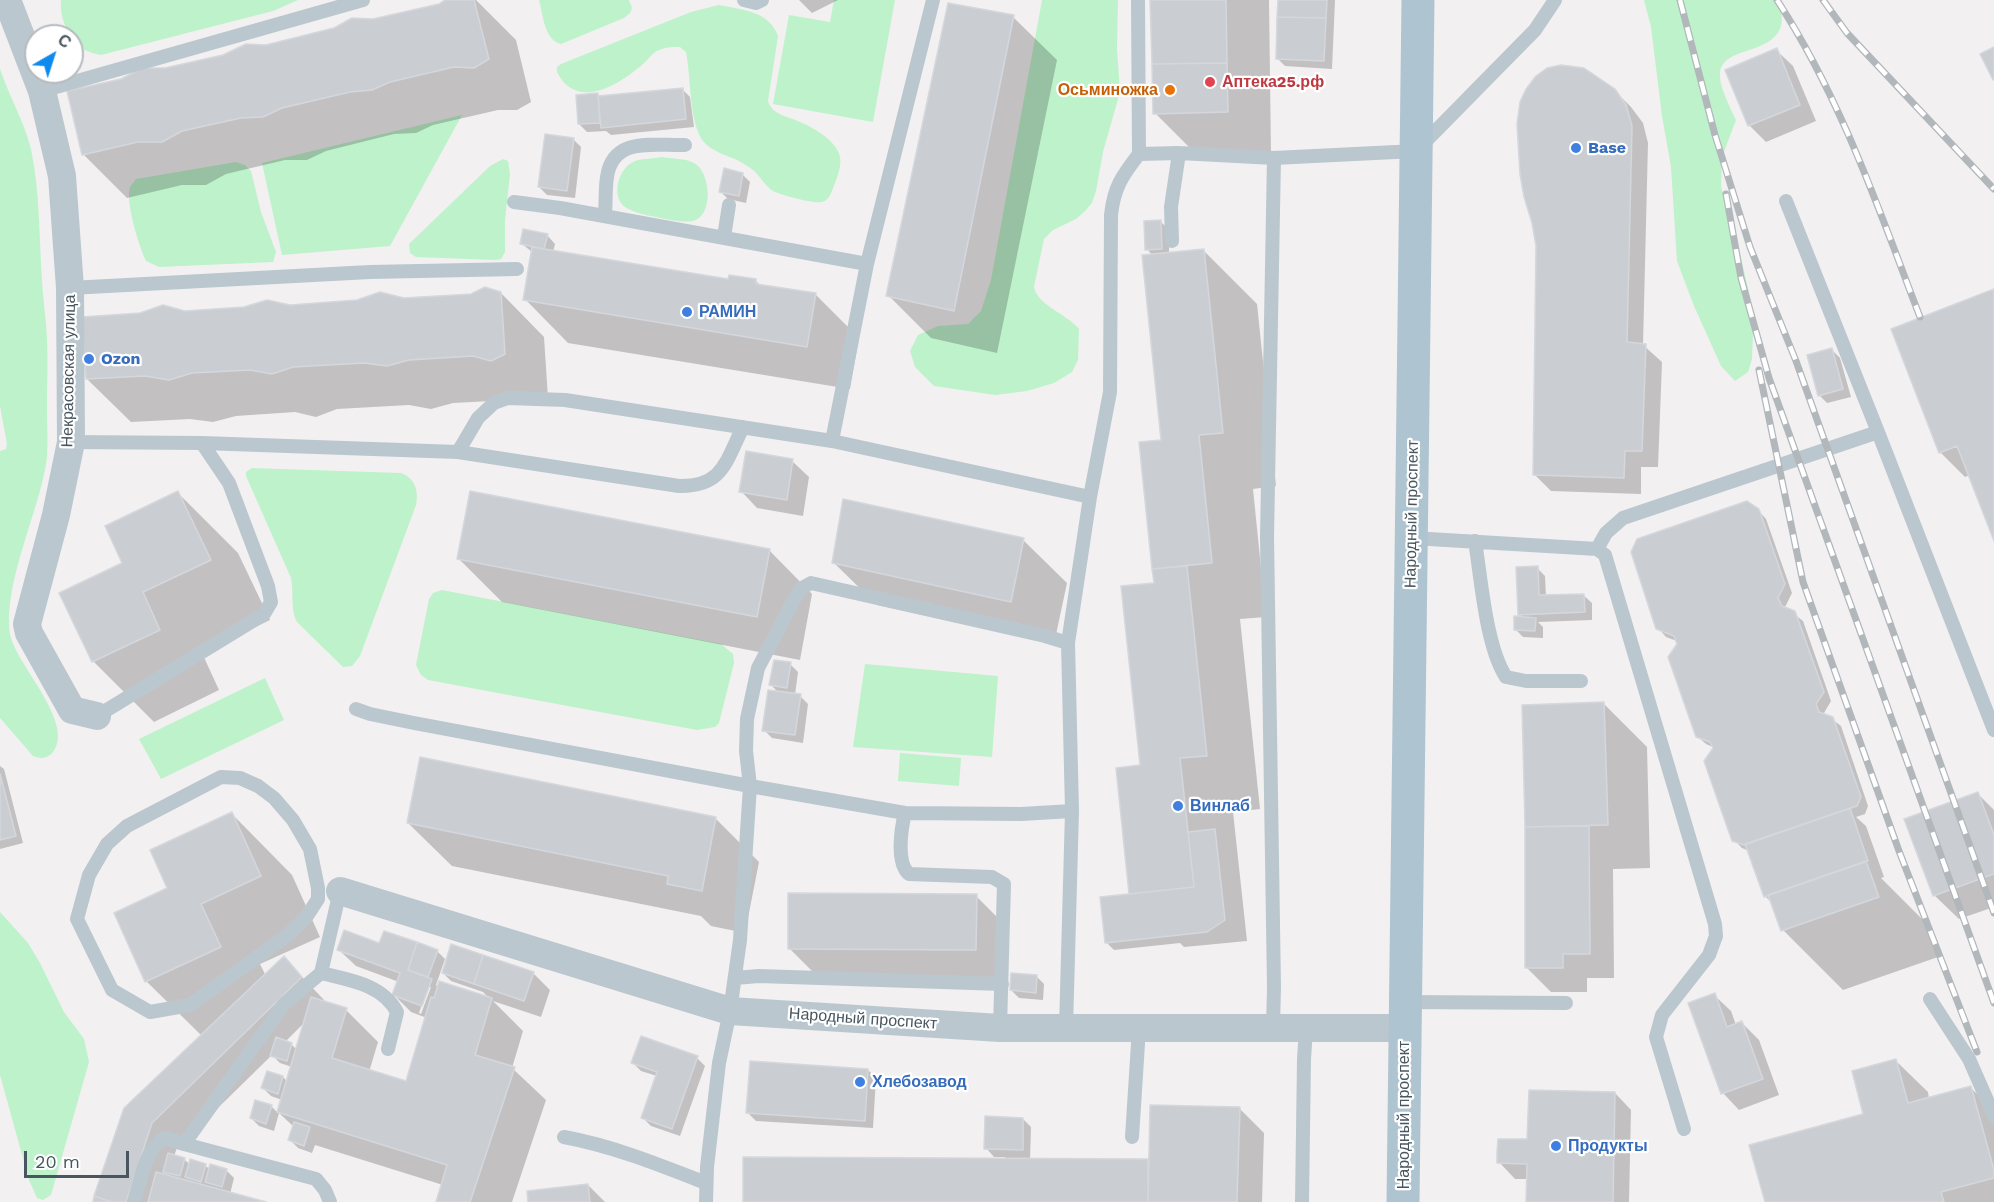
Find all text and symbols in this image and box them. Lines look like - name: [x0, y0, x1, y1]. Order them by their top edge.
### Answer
- north arrow: [24, 24, 84, 84]
- text: С: [54, 30, 75, 52]
- place label: Аптека25.рф: [1222, 72, 1324, 92]
- marker: Аптека25.рф: [1203, 75, 1217, 89]
- place label: Осьминожка: [1058, 80, 1158, 100]
- marker: Осьминожка: [1163, 83, 1177, 97]
- place label: Base: [1588, 138, 1626, 158]
- marker: Base: [1569, 141, 1583, 155]
- street label: Некрасовская улица: [58, 294, 80, 448]
- place label: РАМИН: [699, 302, 756, 322]
- marker: РАМИН: [680, 305, 694, 319]
- place label: Ozon: [101, 349, 140, 369]
- marker: Ozon: [82, 352, 96, 366]
- street label: Народный проспект: [1401, 440, 1423, 588]
- place label: Винлаб: [1190, 796, 1250, 816]
- marker: Винлаб: [1171, 799, 1185, 813]
- street label: Народный проспект: [788, 1004, 938, 1034]
- street label: Народный проспект: [1394, 1041, 1414, 1189]
- place label: Хлебозавод: [872, 1072, 967, 1092]
- marker: Хлебозавод: [853, 1075, 867, 1089]
- place label: Продукты: [1568, 1136, 1648, 1156]
- scale bar: [27, 1139, 132, 1177]
- marker: Продукты: [1549, 1139, 1563, 1153]
- text: 20 m: [35, 1151, 80, 1172]

